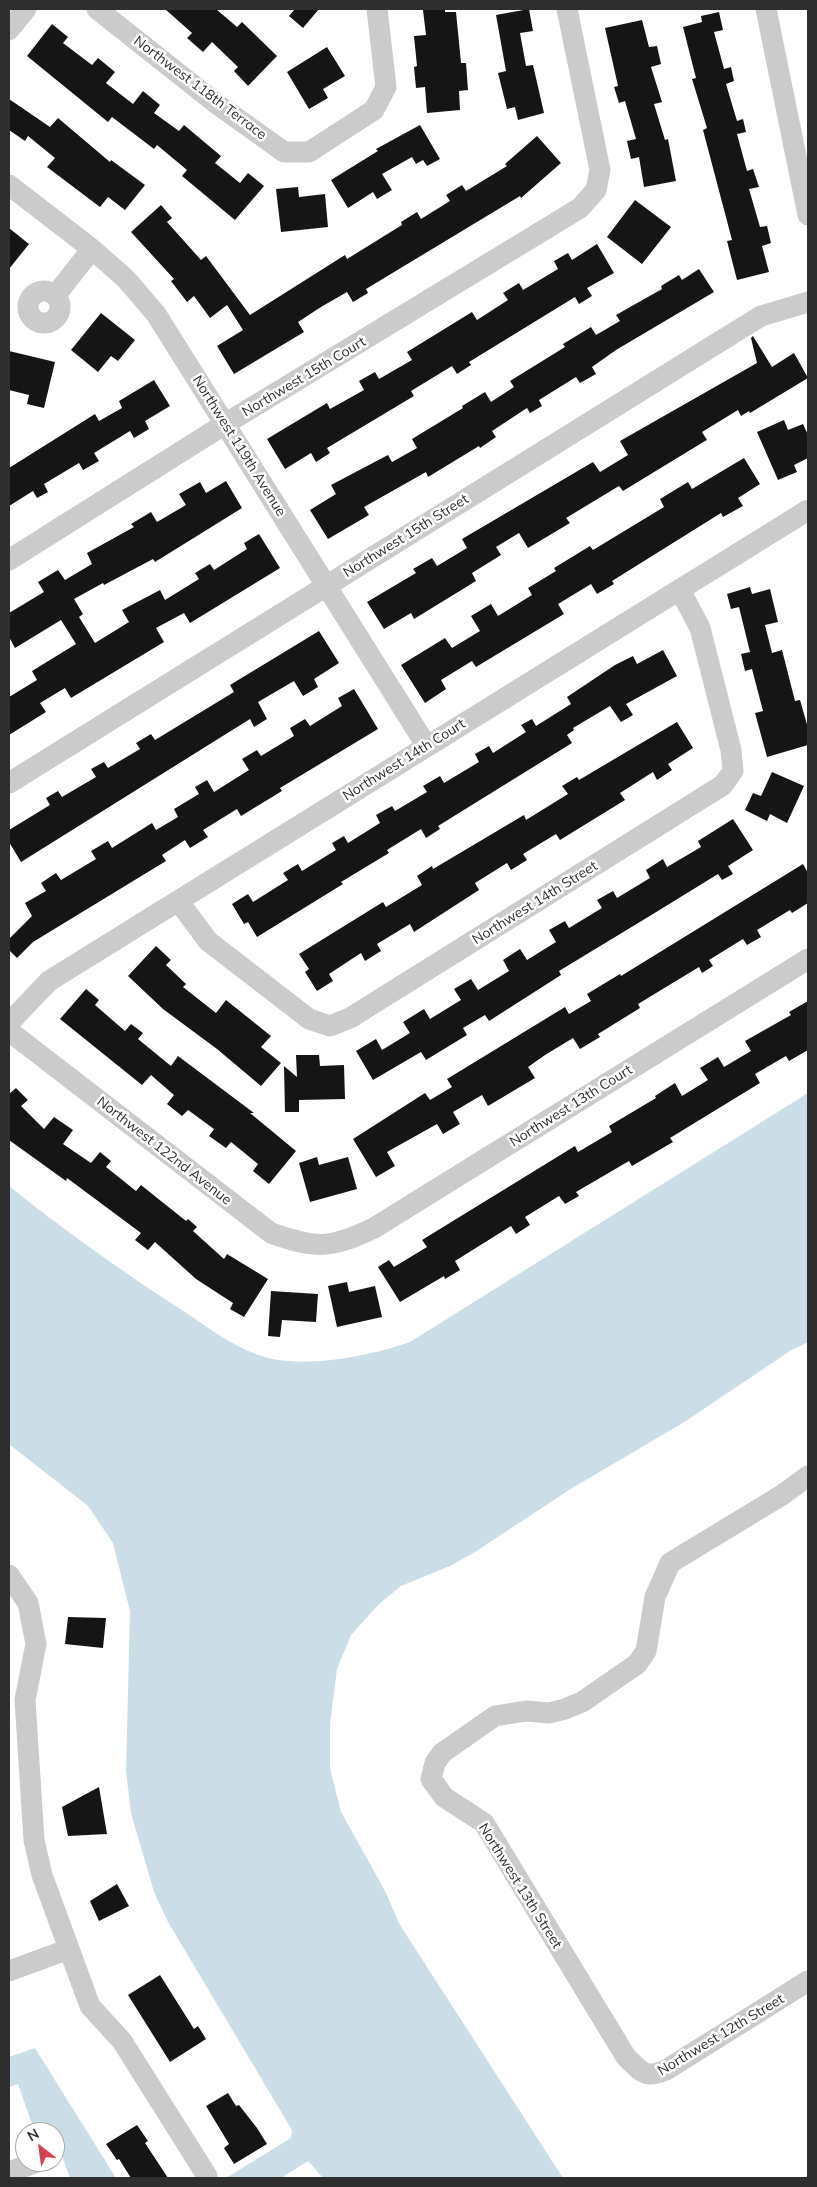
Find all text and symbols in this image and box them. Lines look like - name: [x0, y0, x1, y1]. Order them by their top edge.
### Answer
- street label: Northwest 118th Terrace: [130, 33, 270, 143]
- street label: Northwest 15th Court: [239, 333, 369, 421]
- street label: Northwest 119th Avenue: [189, 373, 289, 519]
- street label: Northwest 15th Street: [340, 491, 472, 581]
- street label: Northwest 14th Court: [340, 715, 468, 805]
- street label: Northwest 14th Street: [469, 858, 601, 948]
- street label: Northwest 13th Court: [507, 1061, 635, 1151]
- street label: Northwest 122nd Avenue: [93, 1093, 235, 1209]
- street label: Northwest 13th Street: [475, 1820, 565, 1952]
- street label: Northwest 12th Street: [655, 1991, 787, 2079]
- north arrow: [15, 2122, 65, 2172]
- text: N: [24, 2124, 42, 2145]

